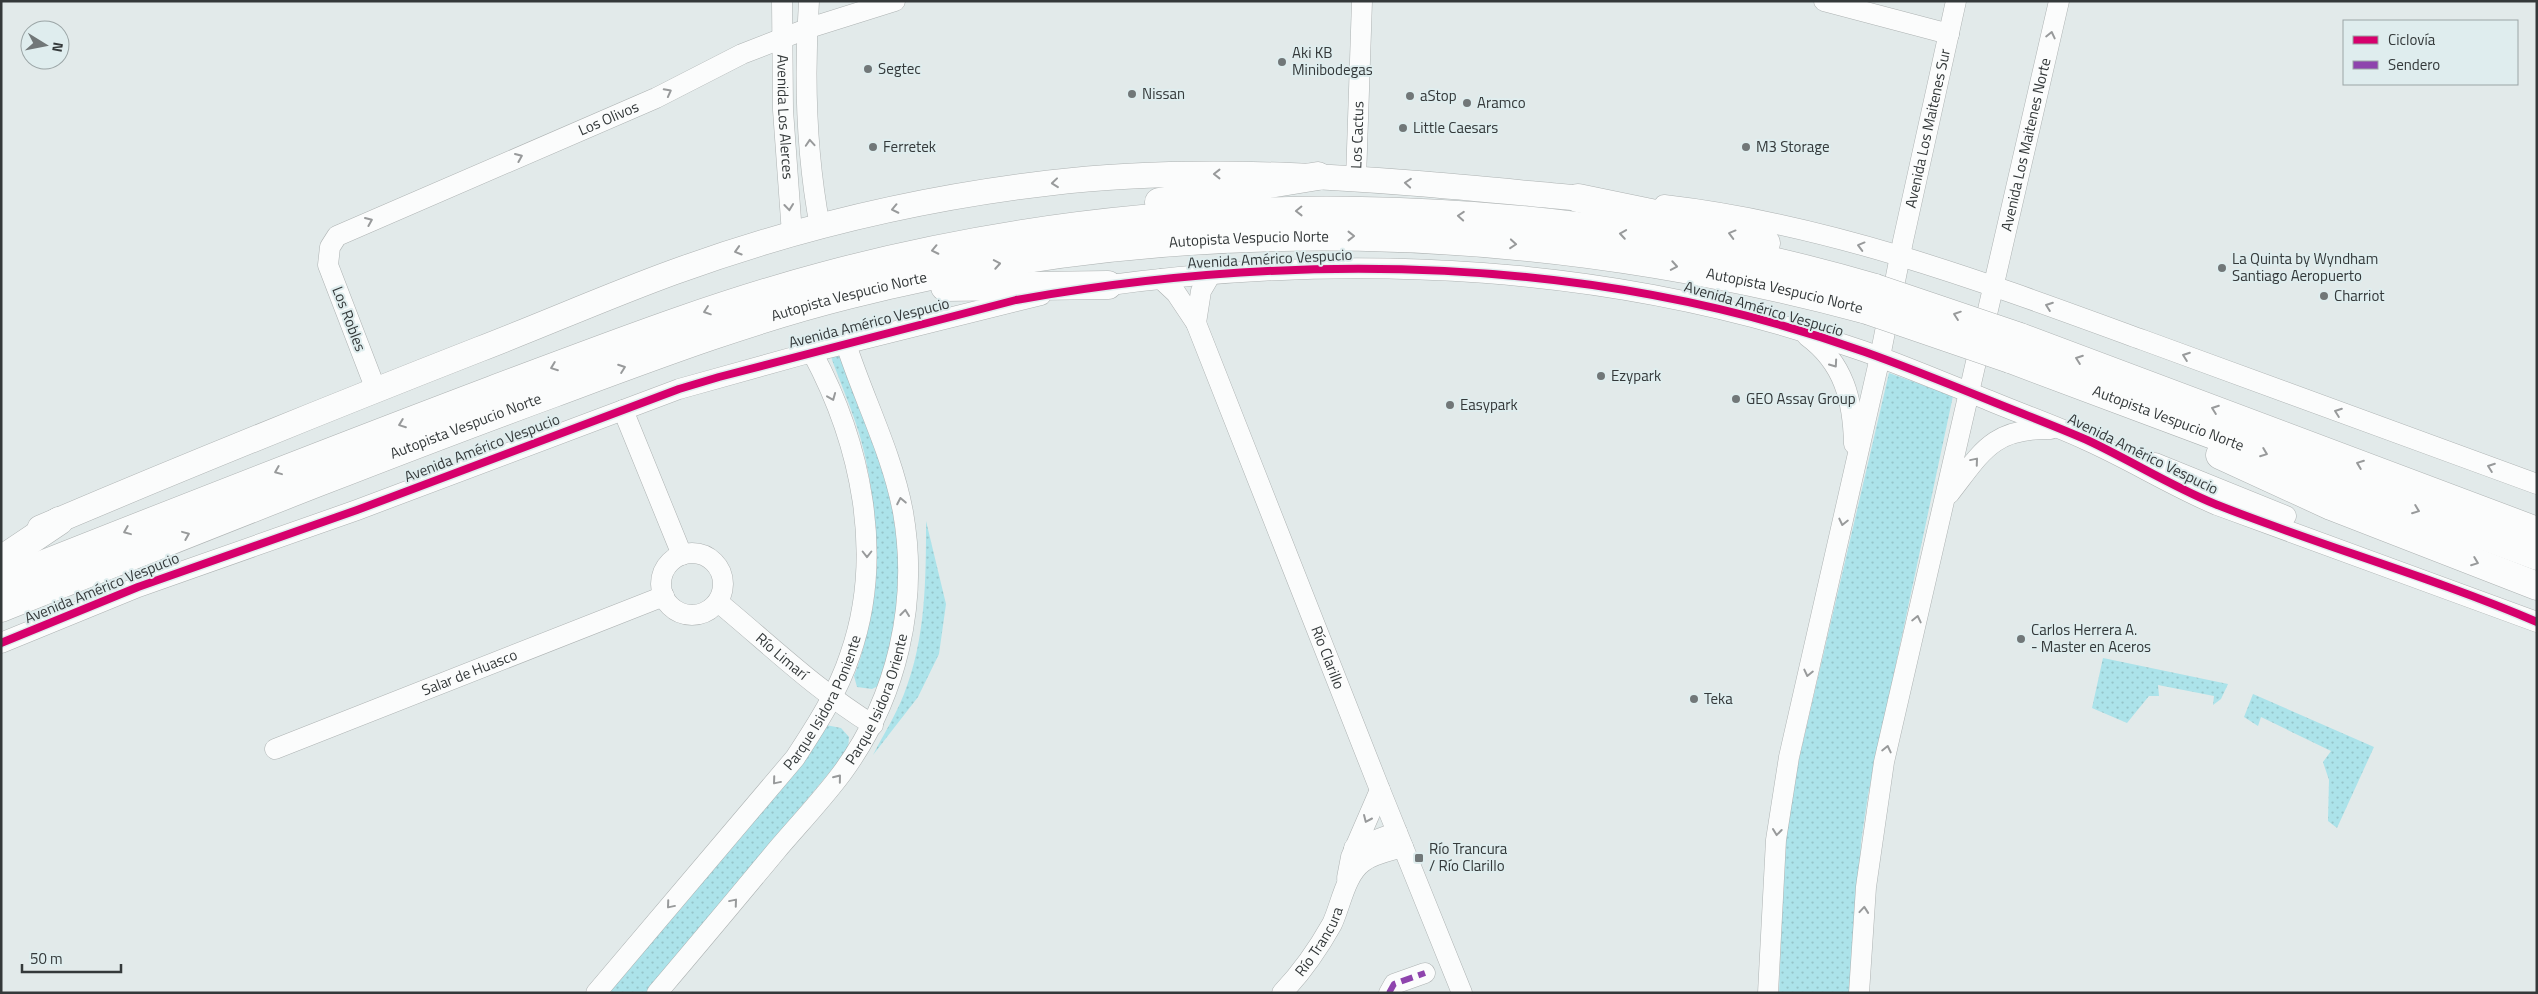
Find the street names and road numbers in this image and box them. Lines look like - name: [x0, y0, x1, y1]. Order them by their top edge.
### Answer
- street label: Avenida Los Maitenes Sur: [1899, 47, 1956, 210]
- street label: Avenida Los Alerces: [771, 54, 800, 180]
- street label: Avenida Los Maitenes Norte: [1994, 56, 2057, 233]
- street label: Los Olivos: [574, 95, 642, 141]
- street label: Los Cactus: [1344, 101, 1370, 169]
- street label: Autopista Vespucio Norte: [1168, 225, 1329, 253]
- street label: Avenida Américo Vespucio: [1187, 243, 1353, 274]
- street label: Autopista Vespucio Norte: [1704, 261, 1866, 319]
- street label: Autopista Vespucio Norte: [768, 265, 929, 327]
- street label: Avenida Américo Vespucio: [1682, 275, 1847, 342]
- street label: Los Robles: [327, 283, 372, 355]
- street label: Avenida Américo Vespucio: [786, 291, 952, 354]
- street label: Autopista Vespucio Norte: [2089, 379, 2248, 457]
- street label: Autopista Vespucio Norte: [386, 387, 544, 465]
- street label: Avenida Américo Vespucio: [401, 407, 563, 488]
- street label: Avenida Américo Vespucio: [2064, 407, 2222, 500]
- street label: Avenida Américo Vespucio: [21, 546, 183, 629]
- street label: Río Clarillo: [1305, 622, 1351, 692]
- street label: Río Limarí: [751, 627, 815, 686]
- street label: Parque Isidora Oriente: [839, 631, 913, 769]
- street label: Parque Isidora Poniente: [777, 632, 867, 775]
- street label: Salar de Huasco: [418, 643, 521, 701]
- street label: Río Trancura: [1289, 903, 1349, 981]

